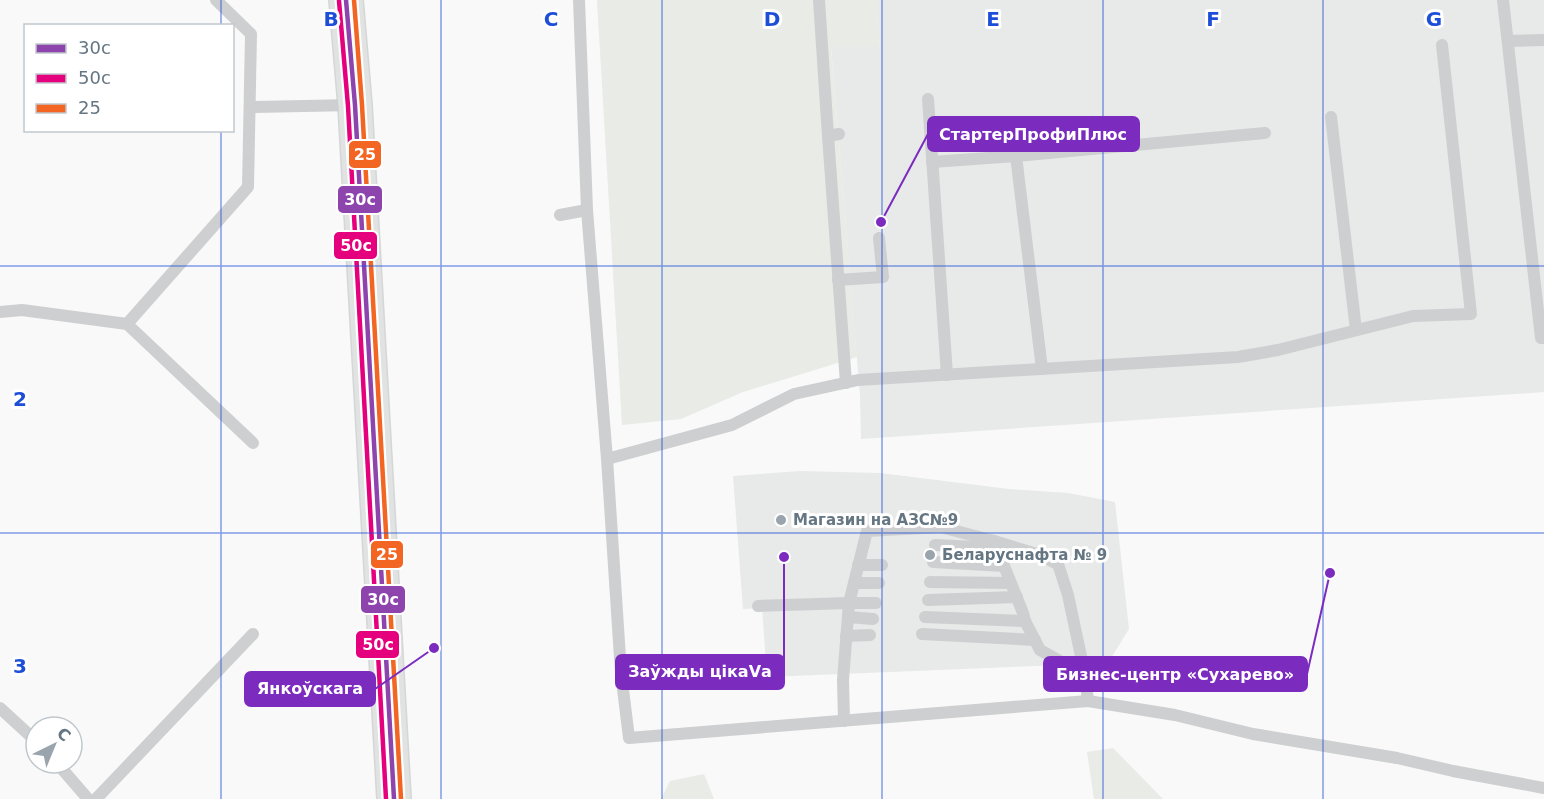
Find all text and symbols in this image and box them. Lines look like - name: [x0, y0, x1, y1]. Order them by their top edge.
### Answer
- text: B: [323, 7, 339, 31]
- text: C: [544, 7, 558, 31]
- text: D: [764, 7, 780, 31]
- text: E: [986, 7, 1000, 31]
- text: F: [1206, 7, 1220, 31]
- text: G: [1426, 7, 1442, 31]
- legend: [24, 24, 234, 132]
- text: 30с: [78, 37, 111, 58]
- text: 50с: [78, 67, 111, 88]
- text: 25: [78, 97, 101, 118]
- callout: СтартерПрофиПлюс: [928, 117, 1139, 151]
- text: СтартерПрофиПлюс: [939, 125, 1127, 144]
- line badge: 25: [348, 140, 382, 169]
- text: 25: [354, 145, 376, 164]
- line badge: 30с: [337, 185, 383, 214]
- text: 30с: [344, 190, 376, 209]
- line badge: 50с: [333, 231, 378, 260]
- text: 50с: [340, 236, 372, 255]
- text: 2: [13, 387, 27, 411]
- place label: Магазин на АЗС№9: [793, 511, 958, 529]
- marker: Магазин на АЗС№9: [774, 513, 788, 527]
- line badge: 25: [370, 540, 404, 569]
- text: 25: [376, 545, 398, 564]
- place label: Беларуснафта № 9: [942, 546, 1107, 564]
- marker: Беларуснафта № 9: [923, 548, 937, 562]
- line badge: 30с: [360, 585, 406, 614]
- text: 30с: [367, 590, 399, 609]
- line badge: 50с: [355, 630, 400, 659]
- text: 50с: [362, 635, 394, 654]
- text: 3: [13, 654, 27, 678]
- callout: Заўжды цікаVа: [616, 655, 784, 689]
- callout: Бизнес-центр «Сухарево»: [1044, 657, 1307, 691]
- text: Заўжды цікаVа: [628, 662, 772, 681]
- text: Бизнес-центр «Сухарево»: [1056, 665, 1294, 684]
- callout: Янкоўскага: [245, 672, 375, 706]
- text: Янкоўскага: [257, 679, 363, 698]
- north arrow: [24, 715, 84, 775]
- text: С: [53, 723, 75, 745]

